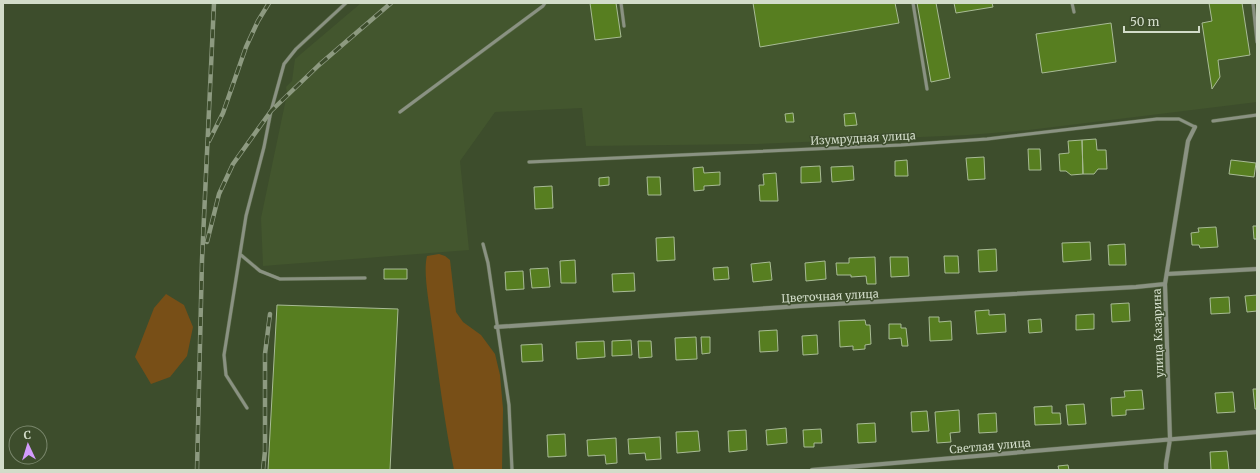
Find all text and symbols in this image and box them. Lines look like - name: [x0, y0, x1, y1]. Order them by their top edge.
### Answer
- scale bar: [1124, 8, 1199, 34]
- text: 50 m: [1130, 14, 1159, 29]
- street label: Изумрудная улица: [810, 128, 916, 148]
- street label: Цветочная улица: [781, 286, 879, 306]
- street label: улица Казарина: [1149, 288, 1167, 378]
- north arrow: [8, 425, 48, 465]
- text: С: [23, 428, 31, 442]
- street label: Светлая улица: [949, 435, 1031, 457]

